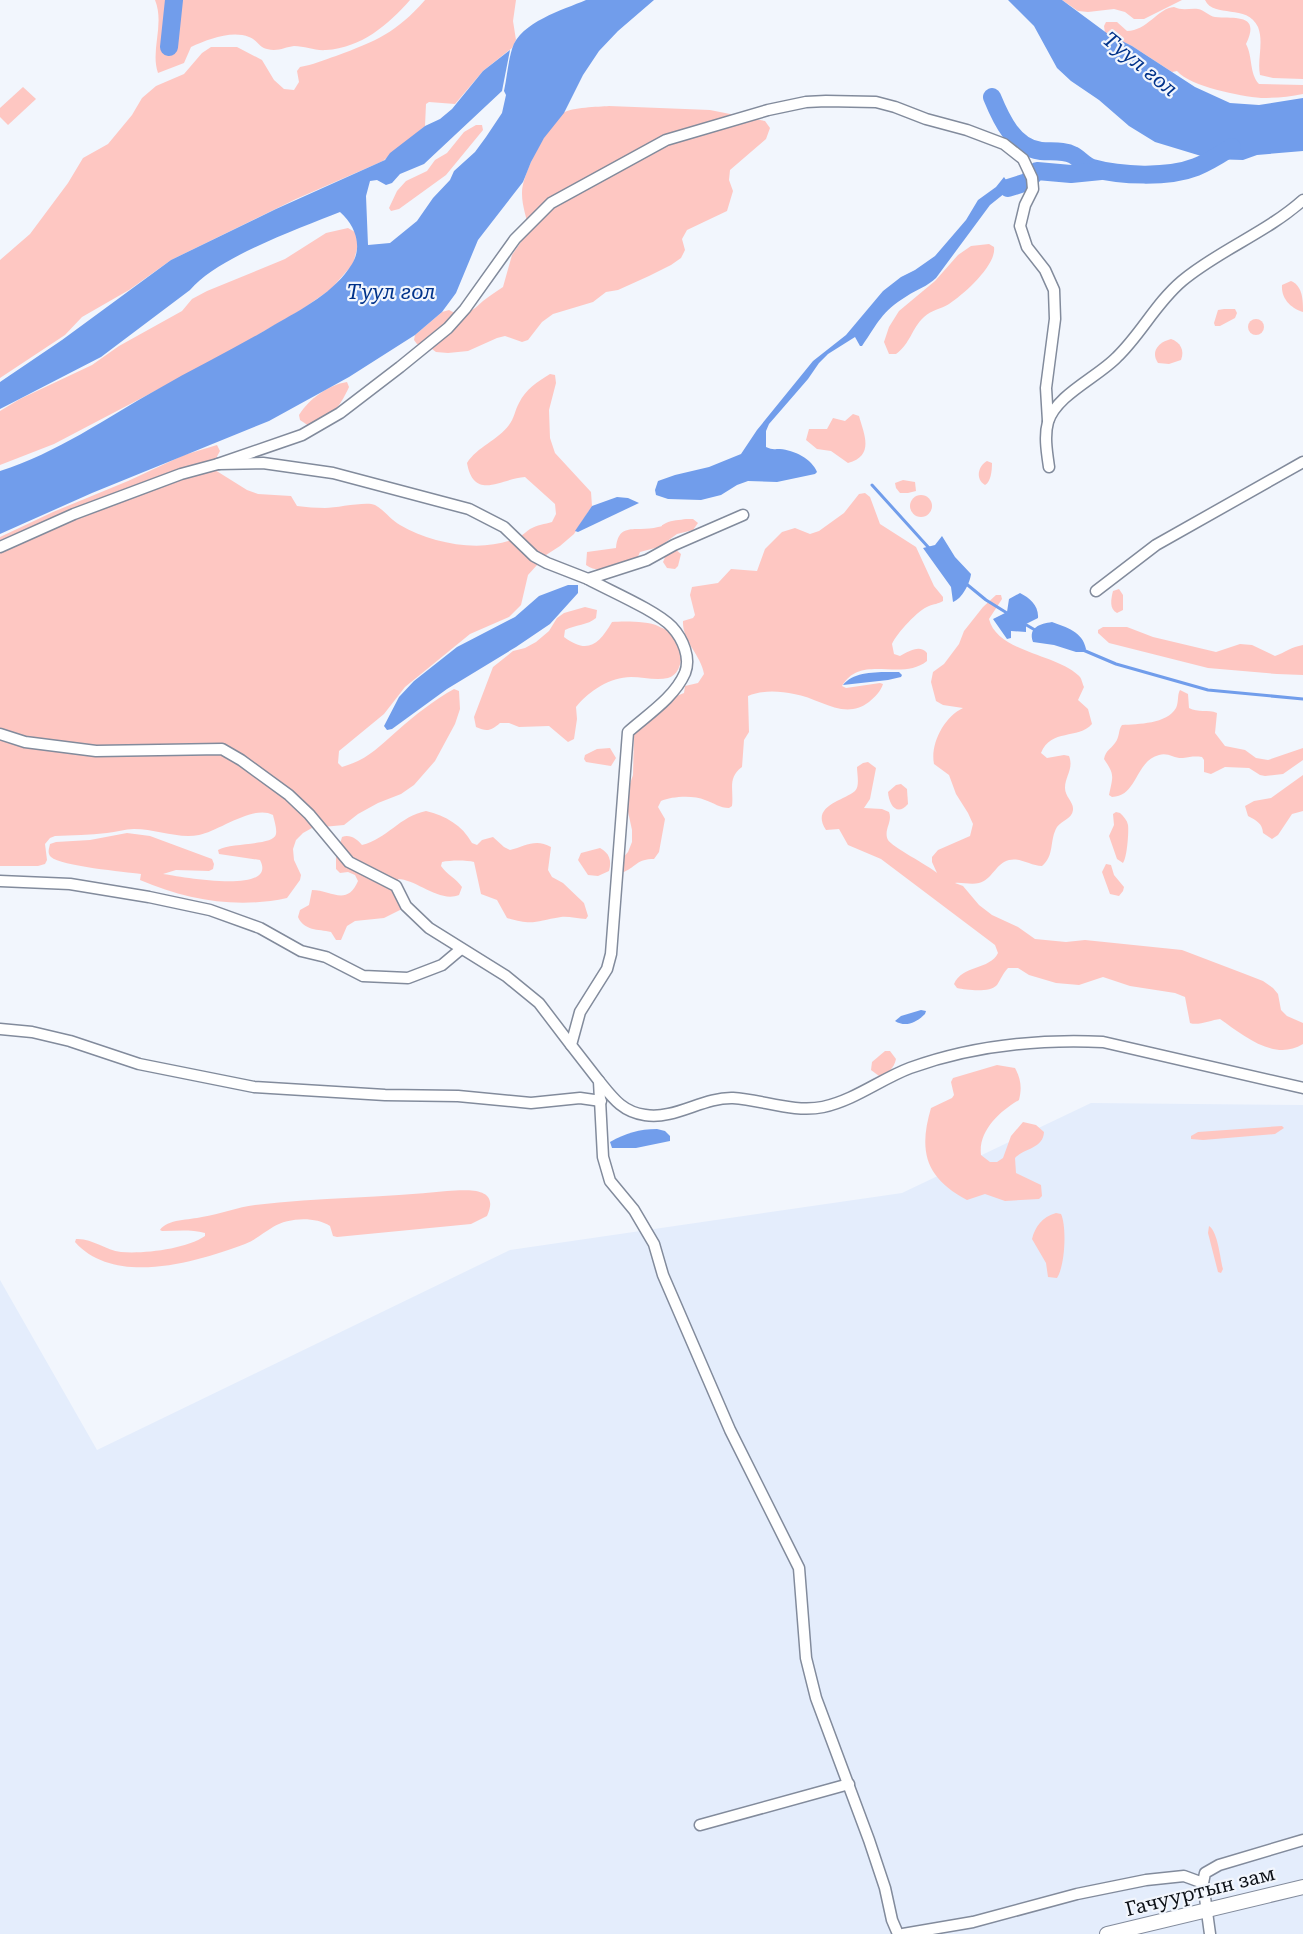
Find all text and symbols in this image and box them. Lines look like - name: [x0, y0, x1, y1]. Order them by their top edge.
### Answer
- water label: Туул гол: [1098, 27, 1182, 101]
- water label: Туул гол: [347, 280, 435, 304]
- street label: Гачууртын зам: [1123, 1861, 1277, 1921]

